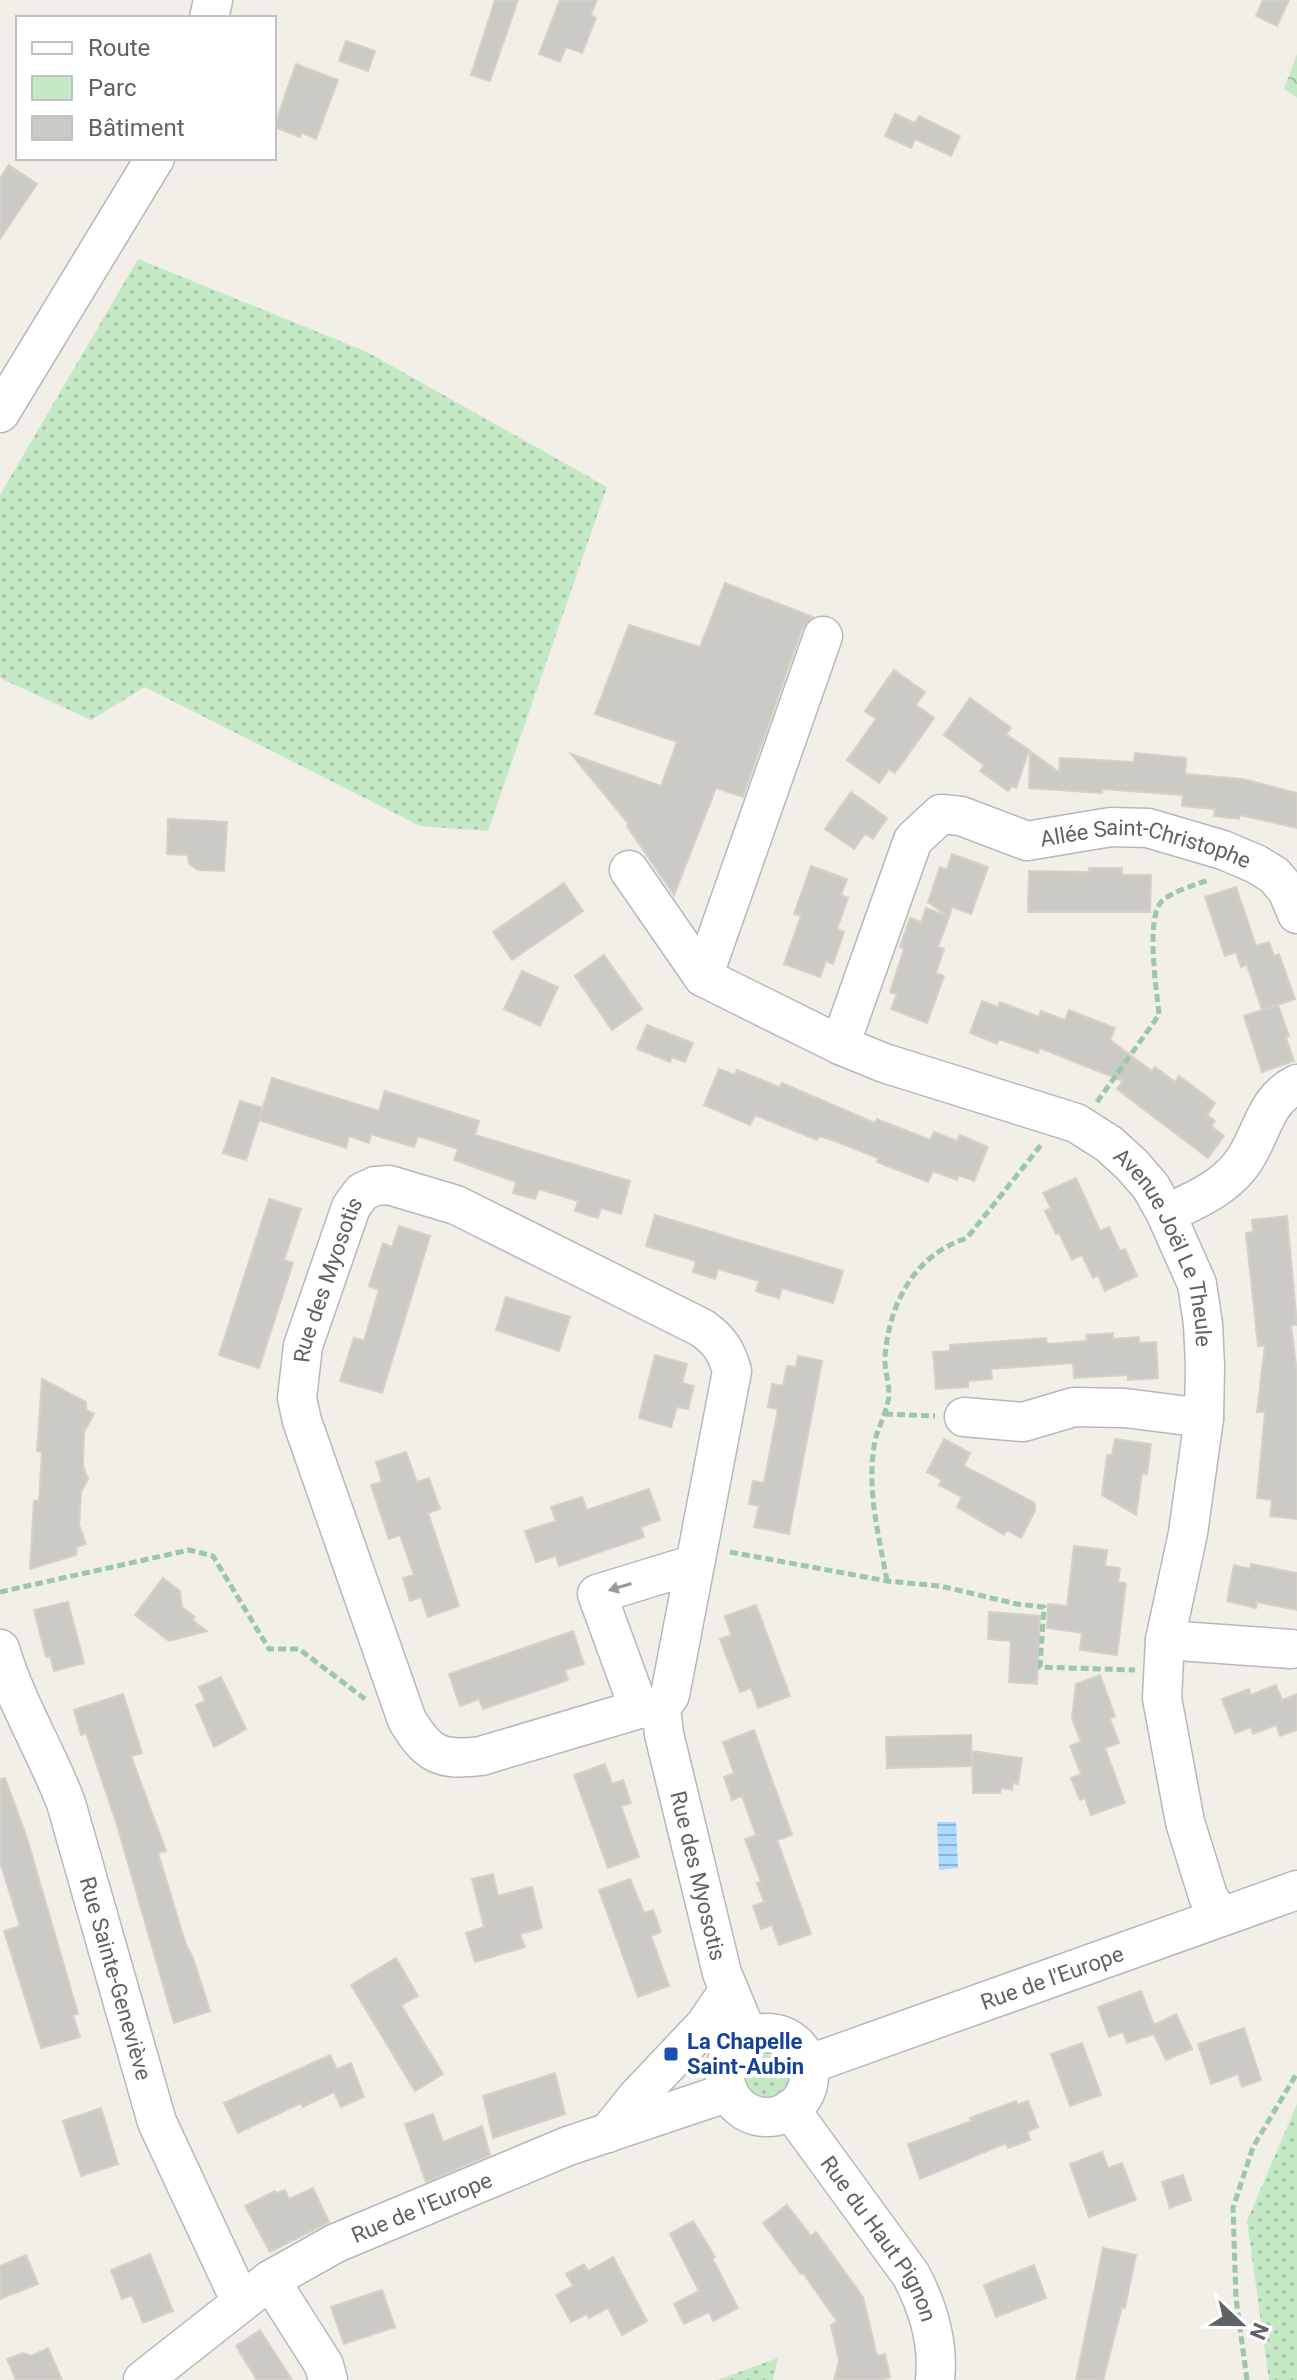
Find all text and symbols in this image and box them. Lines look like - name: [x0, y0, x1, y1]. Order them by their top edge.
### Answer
- legend: [16, 16, 276, 160]
- text: Route: [88, 34, 150, 62]
- text: Parc: [88, 74, 137, 102]
- text: Bâtiment: [88, 114, 185, 142]
- street label: Allée Saint-Christophe: [1038, 814, 1255, 873]
- street label: Avenue Joël Le Theule: [1109, 1143, 1217, 1347]
- street label: Rue des Myosotis: [289, 1191, 367, 1364]
- one-way arrow: [608, 1581, 632, 1594]
- street label: Rue des Myosotis: [666, 1788, 731, 1963]
- street label: Rue Sainte-Geneviève: [75, 1874, 157, 2083]
- street label: Rue de l'Europe: [977, 1941, 1127, 2015]
- place label: La Chapelle Saint-Aubin: [687, 2029, 804, 2079]
- marker: La Chapelle Saint-Aubin: [662, 2045, 680, 2063]
- street label: Rue du Haut Pignon: [816, 2151, 942, 2324]
- street label: Rue de l'Europe: [348, 2167, 495, 2248]
- north arrow: [1201, 2284, 1281, 2364]
- text: N: [1245, 2319, 1274, 2343]

